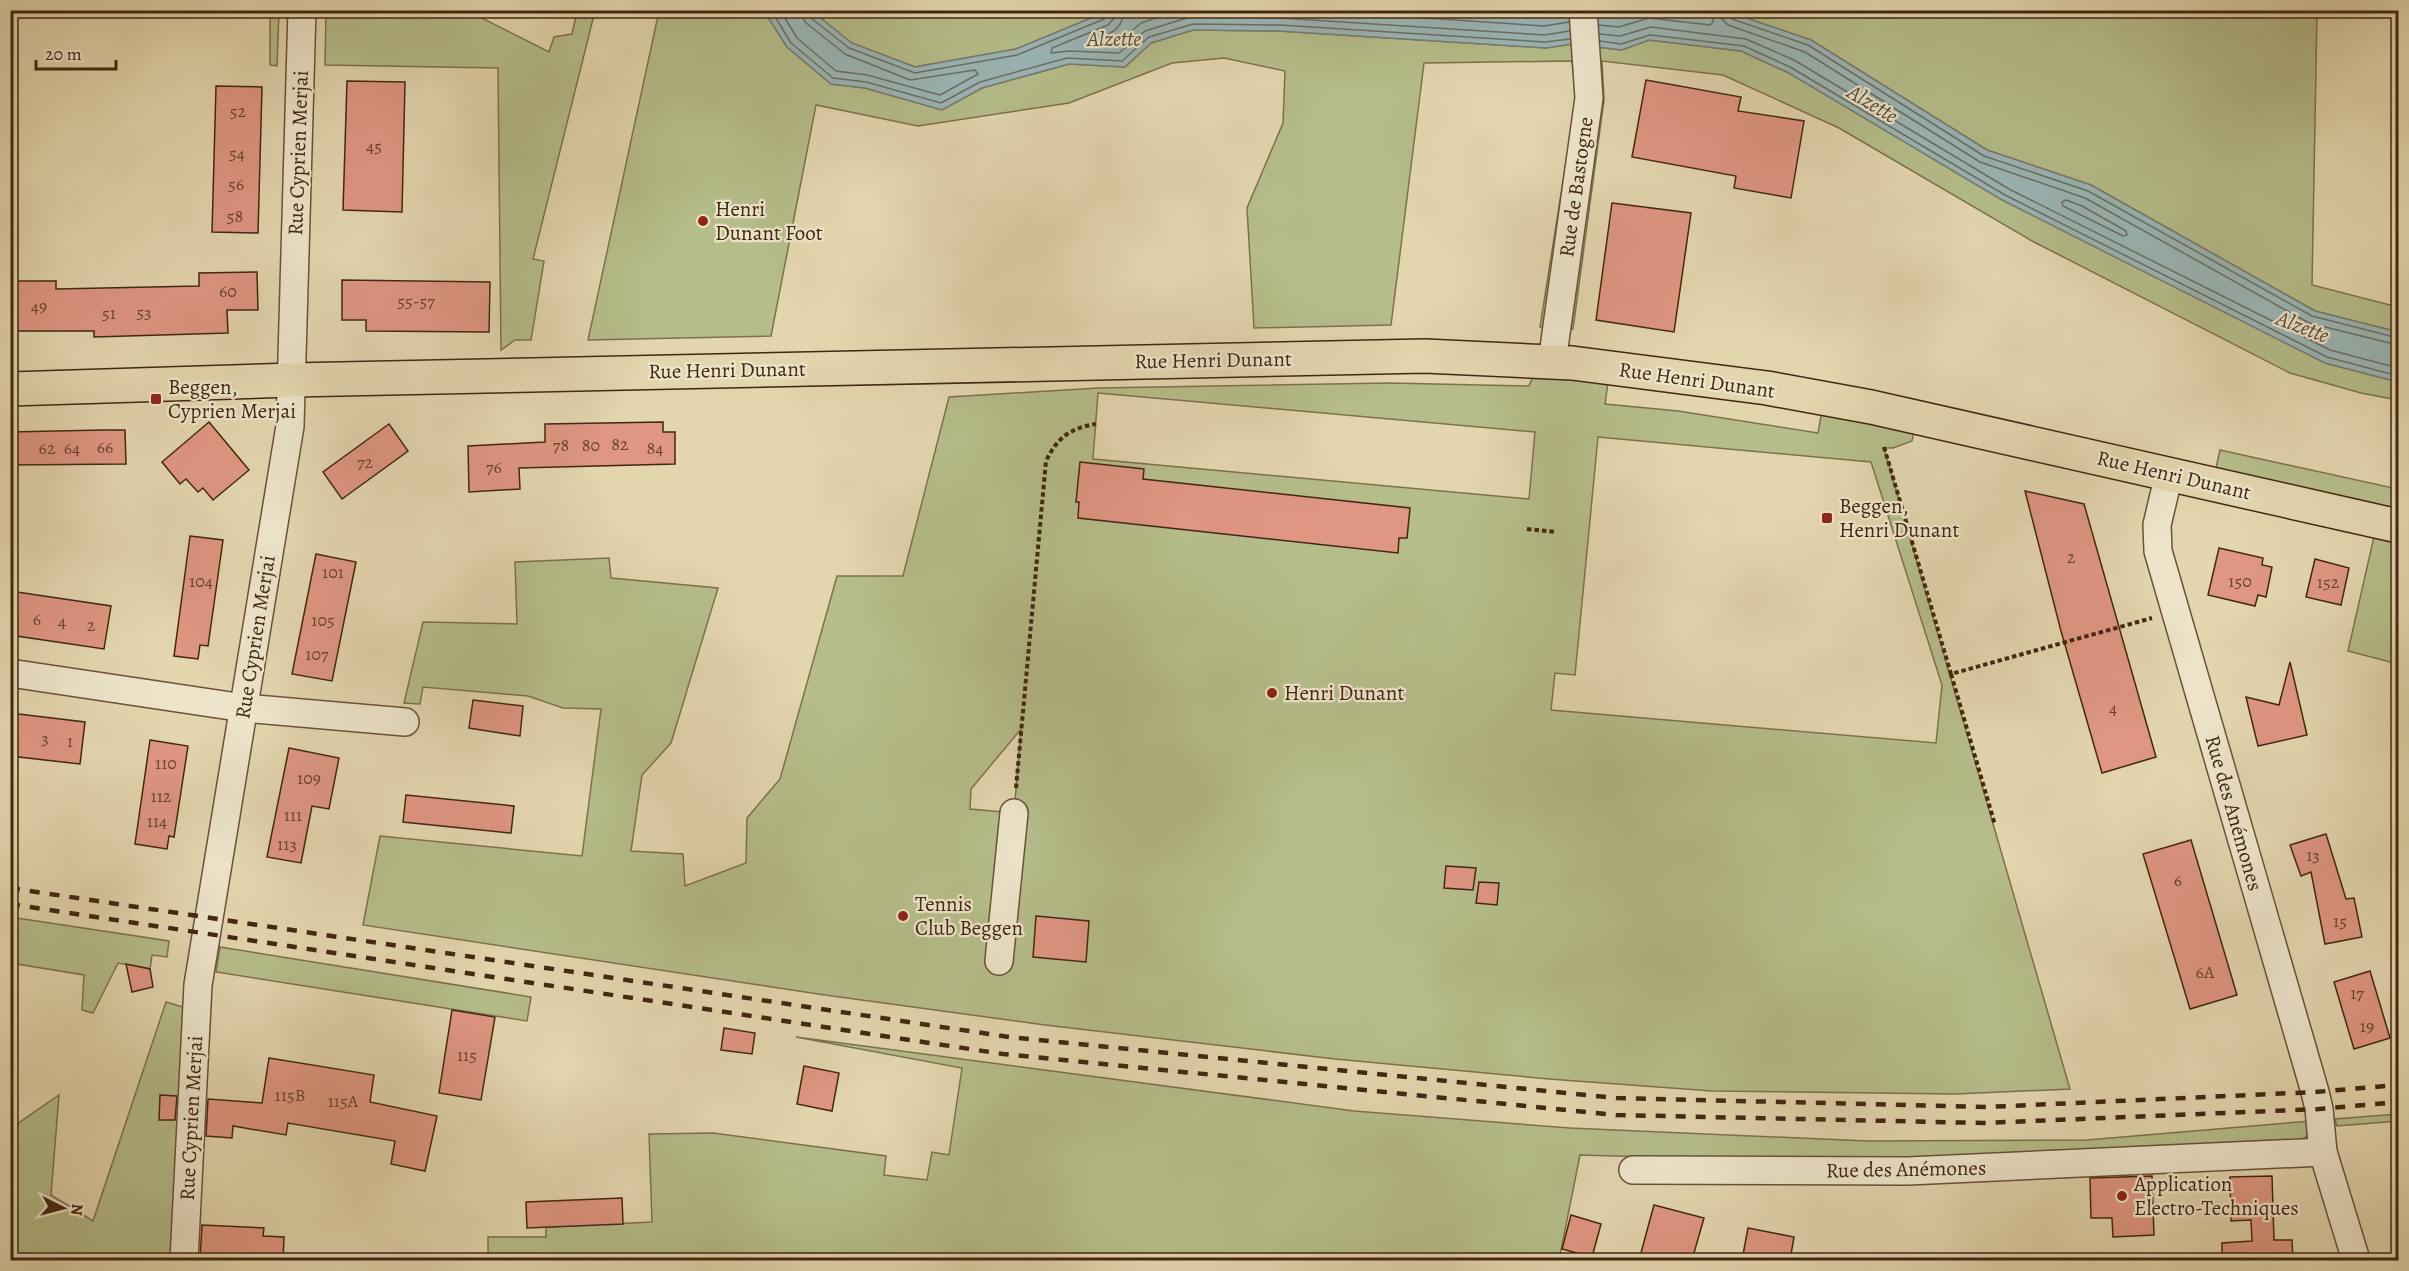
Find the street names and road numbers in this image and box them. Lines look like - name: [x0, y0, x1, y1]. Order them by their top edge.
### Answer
- street label: Rue Cyprien Merjai: [281, 70, 315, 236]
- street label: Rue de Bastogne: [1552, 115, 1600, 259]
- street label: Rue Henri Dunant: [1134, 345, 1292, 375]
- street label: Rue Henri Dunant: [648, 355, 806, 385]
- street label: Rue Henri Dunant: [1617, 355, 1777, 405]
- street label: Rue Henri Dunant: [2094, 444, 2254, 506]
- street label: Rue Cyprien Merjai: [228, 553, 282, 721]
- street label: Rue des Anémones: [2198, 732, 2270, 894]
- street label: Rue Cyprien Merjai: [173, 1035, 209, 1201]
- street label: Rue des Anémones: [1826, 1154, 1986, 1184]

